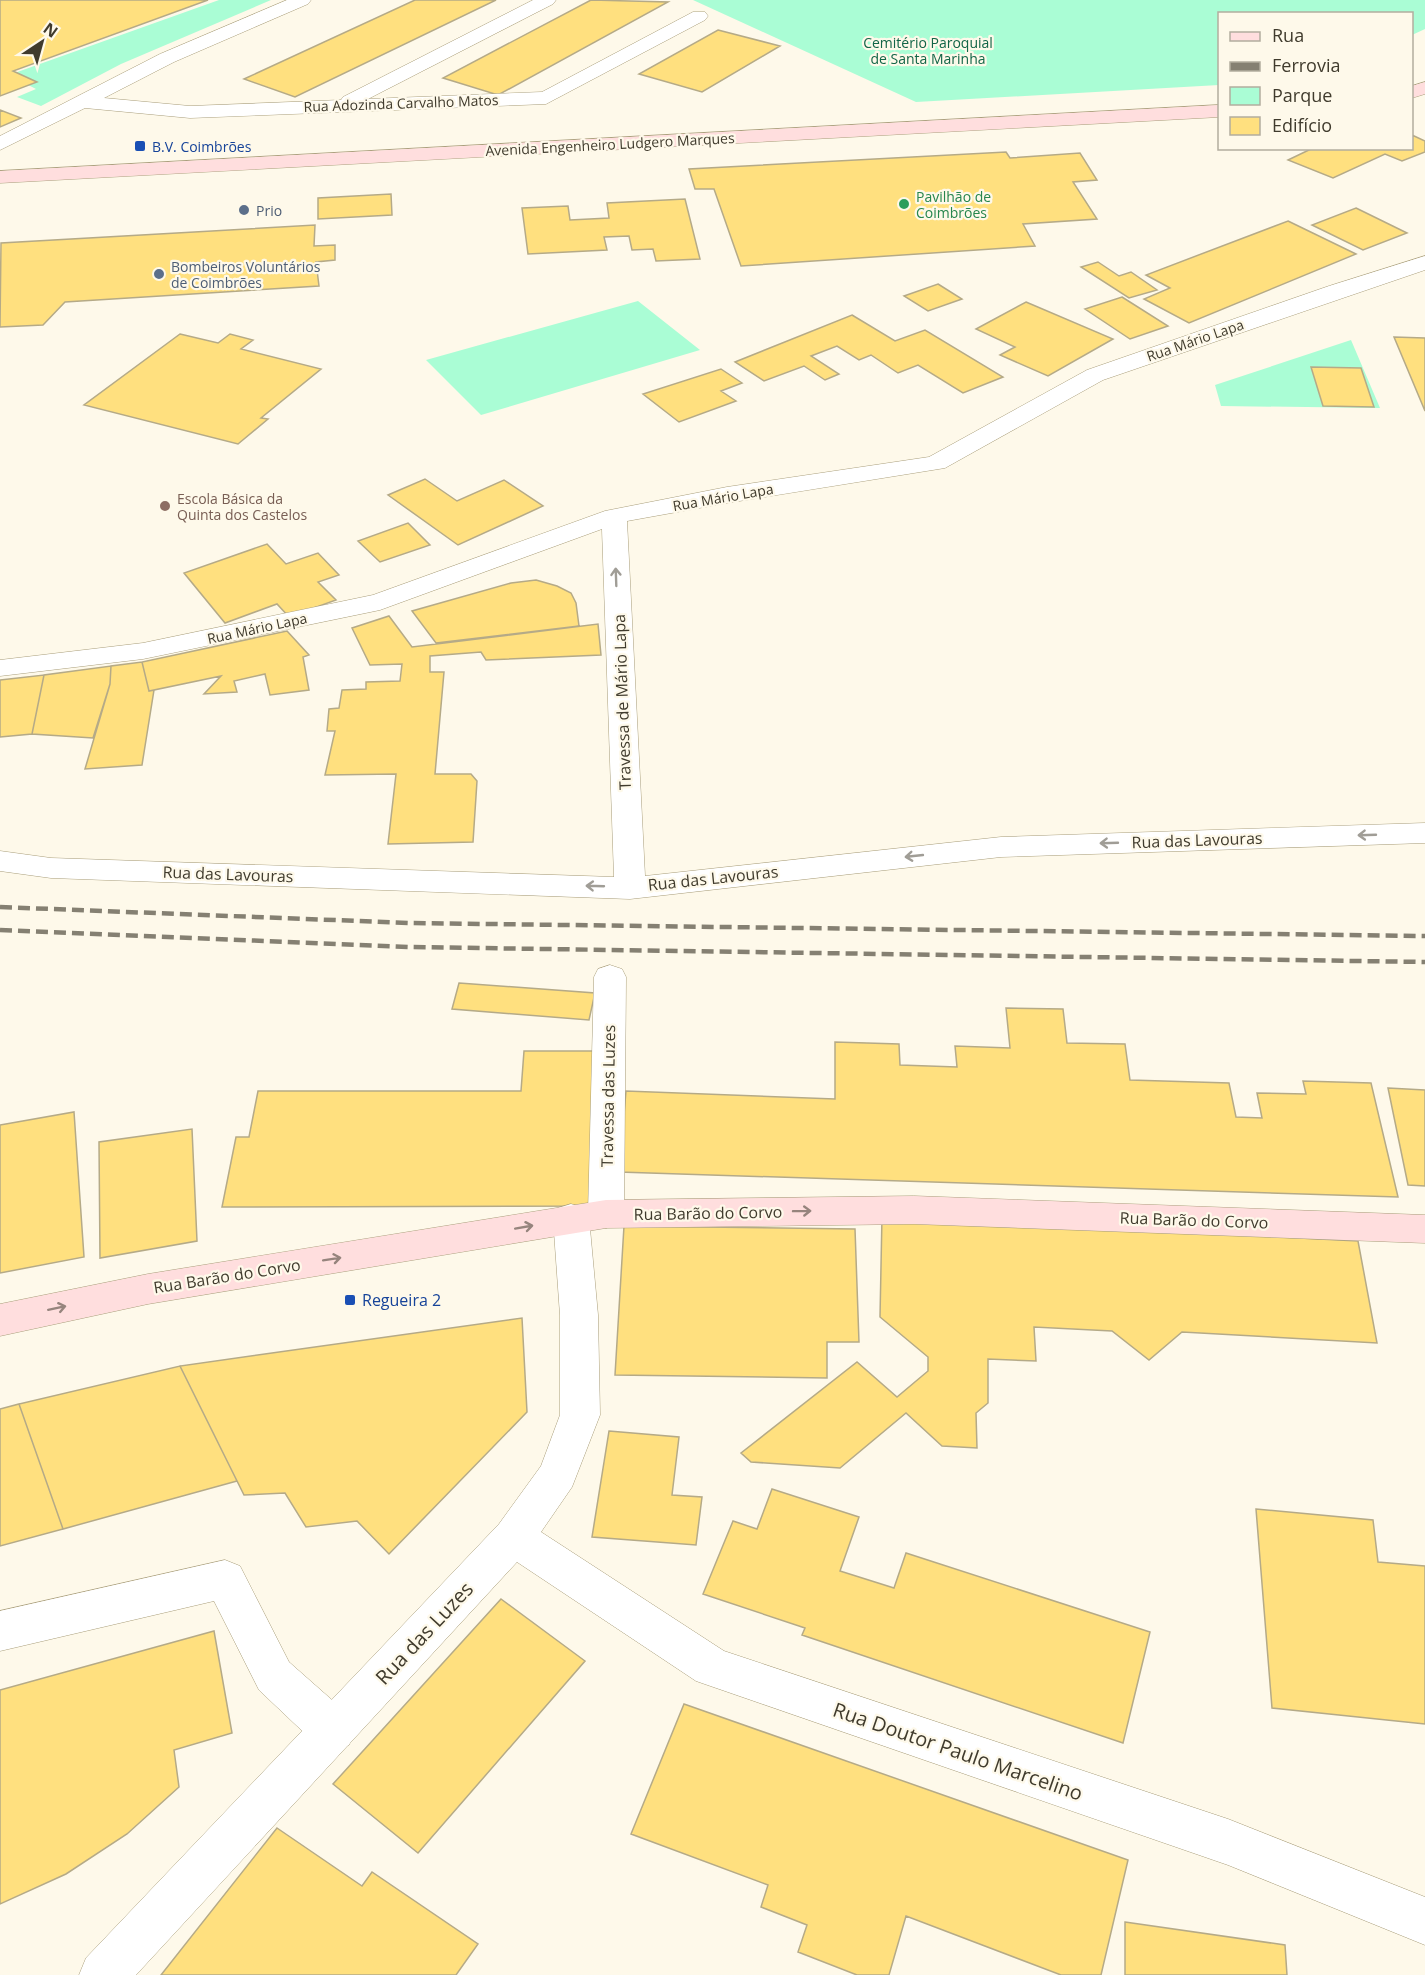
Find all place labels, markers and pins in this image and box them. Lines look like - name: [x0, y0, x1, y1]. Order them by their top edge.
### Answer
- place label: B.V. Coimbrões: [152, 137, 252, 156]
- marker: B.V. Coimbrões: [133, 139, 147, 153]
- place label: Pavilhão de Coimbrões: [916, 187, 991, 222]
- marker: Pavilhão de Coimbrões: [897, 197, 911, 211]
- place label: Prio: [256, 201, 282, 220]
- marker: Prio: [237, 203, 251, 217]
- place label: Bombeiros Voluntários de Coimbrões: [171, 257, 321, 292]
- marker: Bombeiros Voluntários de Coimbrões: [152, 267, 166, 281]
- place label: Escola Básica da Quinta dos Castelos: [177, 489, 307, 524]
- marker: Escola Básica da Quinta dos Castelos: [158, 499, 172, 513]
- place label: Regueira 2: [362, 1289, 441, 1311]
- marker: Regueira 2: [343, 1293, 357, 1307]

